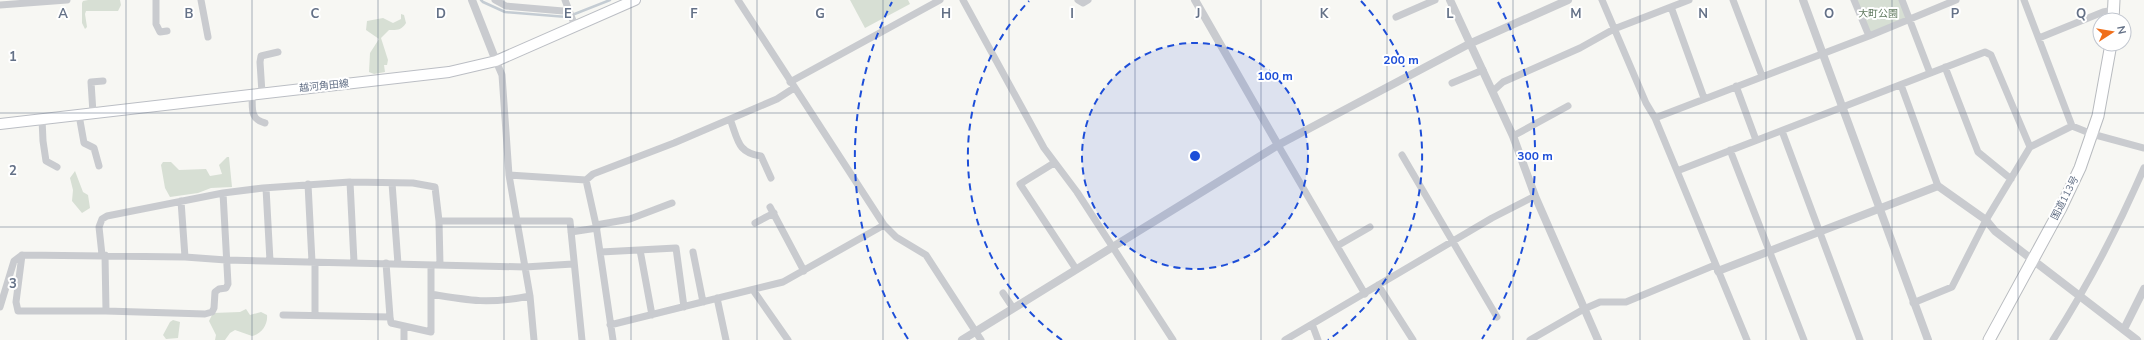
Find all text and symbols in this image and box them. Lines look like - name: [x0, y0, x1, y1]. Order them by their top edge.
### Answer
- text: A: [58, 5, 68, 23]
- text: B: [185, 5, 194, 23]
- text: C: [311, 5, 320, 23]
- text: D: [436, 5, 446, 23]
- text: E: [564, 5, 572, 23]
- text: F: [690, 5, 698, 23]
- text: G: [815, 5, 825, 23]
- text: H: [941, 5, 951, 23]
- text: I: [1070, 5, 1074, 23]
- text: J: [1195, 5, 1200, 23]
- text: K: [1320, 5, 1329, 23]
- text: L: [1446, 5, 1454, 23]
- text: M: [1570, 5, 1582, 23]
- text: N: [1698, 5, 1708, 23]
- text: O: [1824, 5, 1834, 23]
- text: P: [1951, 5, 1960, 23]
- text: Q: [2076, 5, 2086, 23]
- park label: 大町公園: [1858, 7, 1898, 21]
- north arrow: [2092, 12, 2132, 52]
- text: N: [2113, 24, 2129, 36]
- text: 1: [9, 48, 17, 66]
- text: 200 m: [1383, 52, 1419, 68]
- text: 100 m: [1257, 68, 1293, 84]
- street label: 越河角田線: [298, 76, 350, 96]
- text: 300 m: [1517, 148, 1553, 164]
- centre of rings: [1188, 149, 1202, 163]
- text: 2: [9, 162, 17, 180]
- street label: 国道113号: [2048, 173, 2082, 223]
- text: 3: [9, 275, 17, 293]

